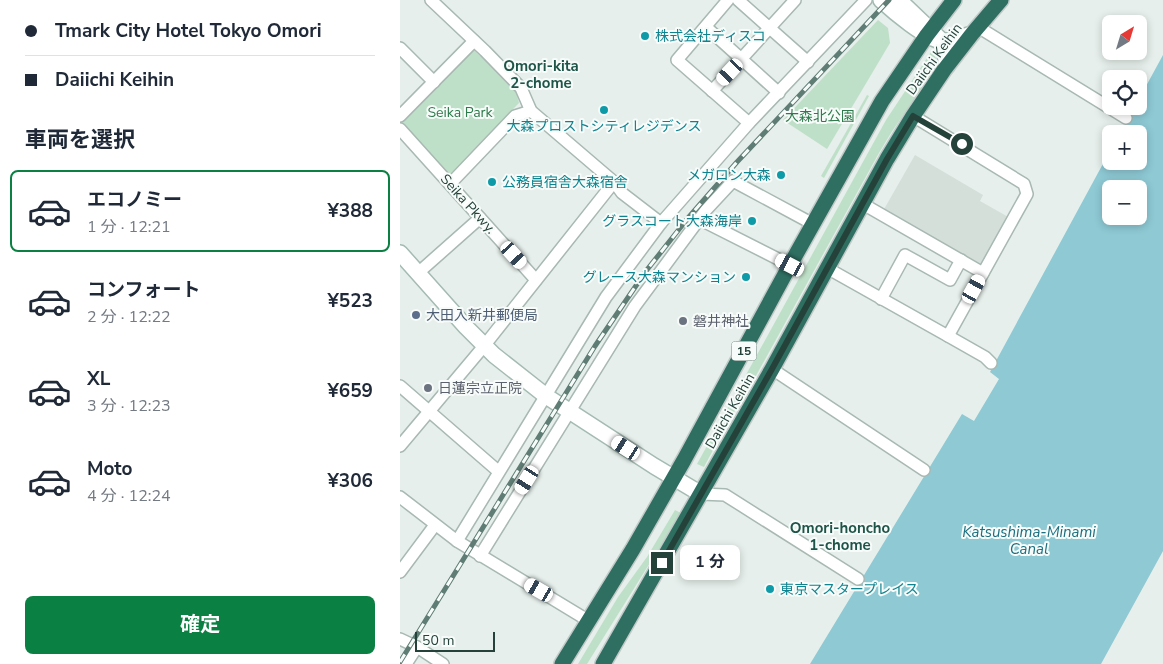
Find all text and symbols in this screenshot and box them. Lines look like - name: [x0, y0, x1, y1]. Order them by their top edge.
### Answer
- north arrow: [1102, 15, 1148, 60]
- map controls: [1102, 15, 1147, 225]
- text: Tmark City Hotel Tokyo Omori: [55, 18, 321, 44]
- street label: Daiichi Keihin: [902, 19, 966, 99]
- place label: 株式会社ディスコ: [655, 27, 766, 46]
- marker: 株式会社ディスコ: [639, 30, 651, 42]
- district label: Omori-kita 2-chome: [503, 56, 579, 93]
- car: [714, 56, 745, 88]
- text: Daiichi Keihin: [55, 67, 174, 93]
- button: locate: [1102, 70, 1147, 115]
- park label: Seika Park: [427, 103, 494, 122]
- marker: 大森プロストシティレジデンス: [598, 104, 610, 116]
- park label: 大森北公園: [785, 107, 855, 126]
- place label: 大森プロストシティレジデンス: [507, 117, 701, 136]
- text: 車両を選択: [25, 125, 135, 155]
- button: +: [1102, 125, 1147, 170]
- route start: [951, 133, 973, 155]
- place label: メガロン大森: [687, 166, 771, 185]
- marker: メガロン大森: [775, 169, 787, 181]
- street label: Seika Pkwy.: [436, 170, 500, 238]
- place label: 公務員宿舎大森宿舎: [502, 173, 628, 192]
- marker: 公務員宿舎大森宿舎: [486, 176, 498, 188]
- button: −: [1102, 180, 1147, 225]
- text: エコノミー: [87, 187, 182, 213]
- icon: car: [27, 189, 72, 234]
- text: ¥388: [327, 198, 373, 224]
- place label: グラスコート大森海岸: [602, 212, 742, 231]
- marker: グラスコート大森海岸: [746, 215, 758, 227]
- text: 1 分 · 12:21: [87, 216, 171, 238]
- car: [498, 239, 529, 271]
- car: [773, 252, 806, 278]
- place label: グレース大森マンション: [583, 268, 736, 287]
- marker: グレース大森マンション: [740, 271, 752, 283]
- car: [960, 272, 987, 306]
- text: コンフォート: [87, 277, 200, 303]
- icon: car: [27, 279, 72, 324]
- text: ¥523: [327, 288, 373, 314]
- text: 2 分 · 12:22: [87, 306, 171, 328]
- place label: 大田入新井郵便局: [426, 306, 538, 325]
- marker: 大田入新井郵便局: [410, 309, 422, 321]
- place label: 磐井神社: [693, 312, 749, 331]
- marker: 磐井神社: [677, 315, 689, 327]
- road number: 15: [732, 342, 756, 361]
- text: XL: [87, 366, 110, 392]
- icon: car: [27, 369, 72, 414]
- street label: Daiichi Keihin: [701, 370, 759, 452]
- text: ¥659: [327, 378, 373, 404]
- place label: 日蓮宗立正院: [438, 379, 522, 398]
- marker: 日蓮宗立正院: [422, 382, 434, 394]
- text: 3 分 · 12:23: [87, 395, 171, 417]
- car: [609, 434, 642, 462]
- text: Moto: [87, 456, 133, 482]
- icon: car: [27, 459, 72, 504]
- car: [512, 463, 541, 497]
- text: ¥306: [327, 468, 373, 494]
- text: 4 分 · 12:24: [87, 485, 171, 507]
- district label: Omori-honcho 1-chome: [790, 518, 891, 555]
- water label: Katsushima-Minami Canal: [962, 522, 1096, 559]
- callout: 1 分: [680, 546, 740, 580]
- text: 1 分: [695, 551, 725, 573]
- route end: [651, 552, 673, 574]
- car: [522, 576, 555, 604]
- place label: 東京マスタープレイス: [780, 580, 919, 599]
- marker: 東京マスタープレイス: [764, 583, 776, 595]
- button: 確定: [25, 596, 375, 654]
- scale bar: [415, 629, 495, 652]
- text: 50 m: [422, 631, 454, 650]

